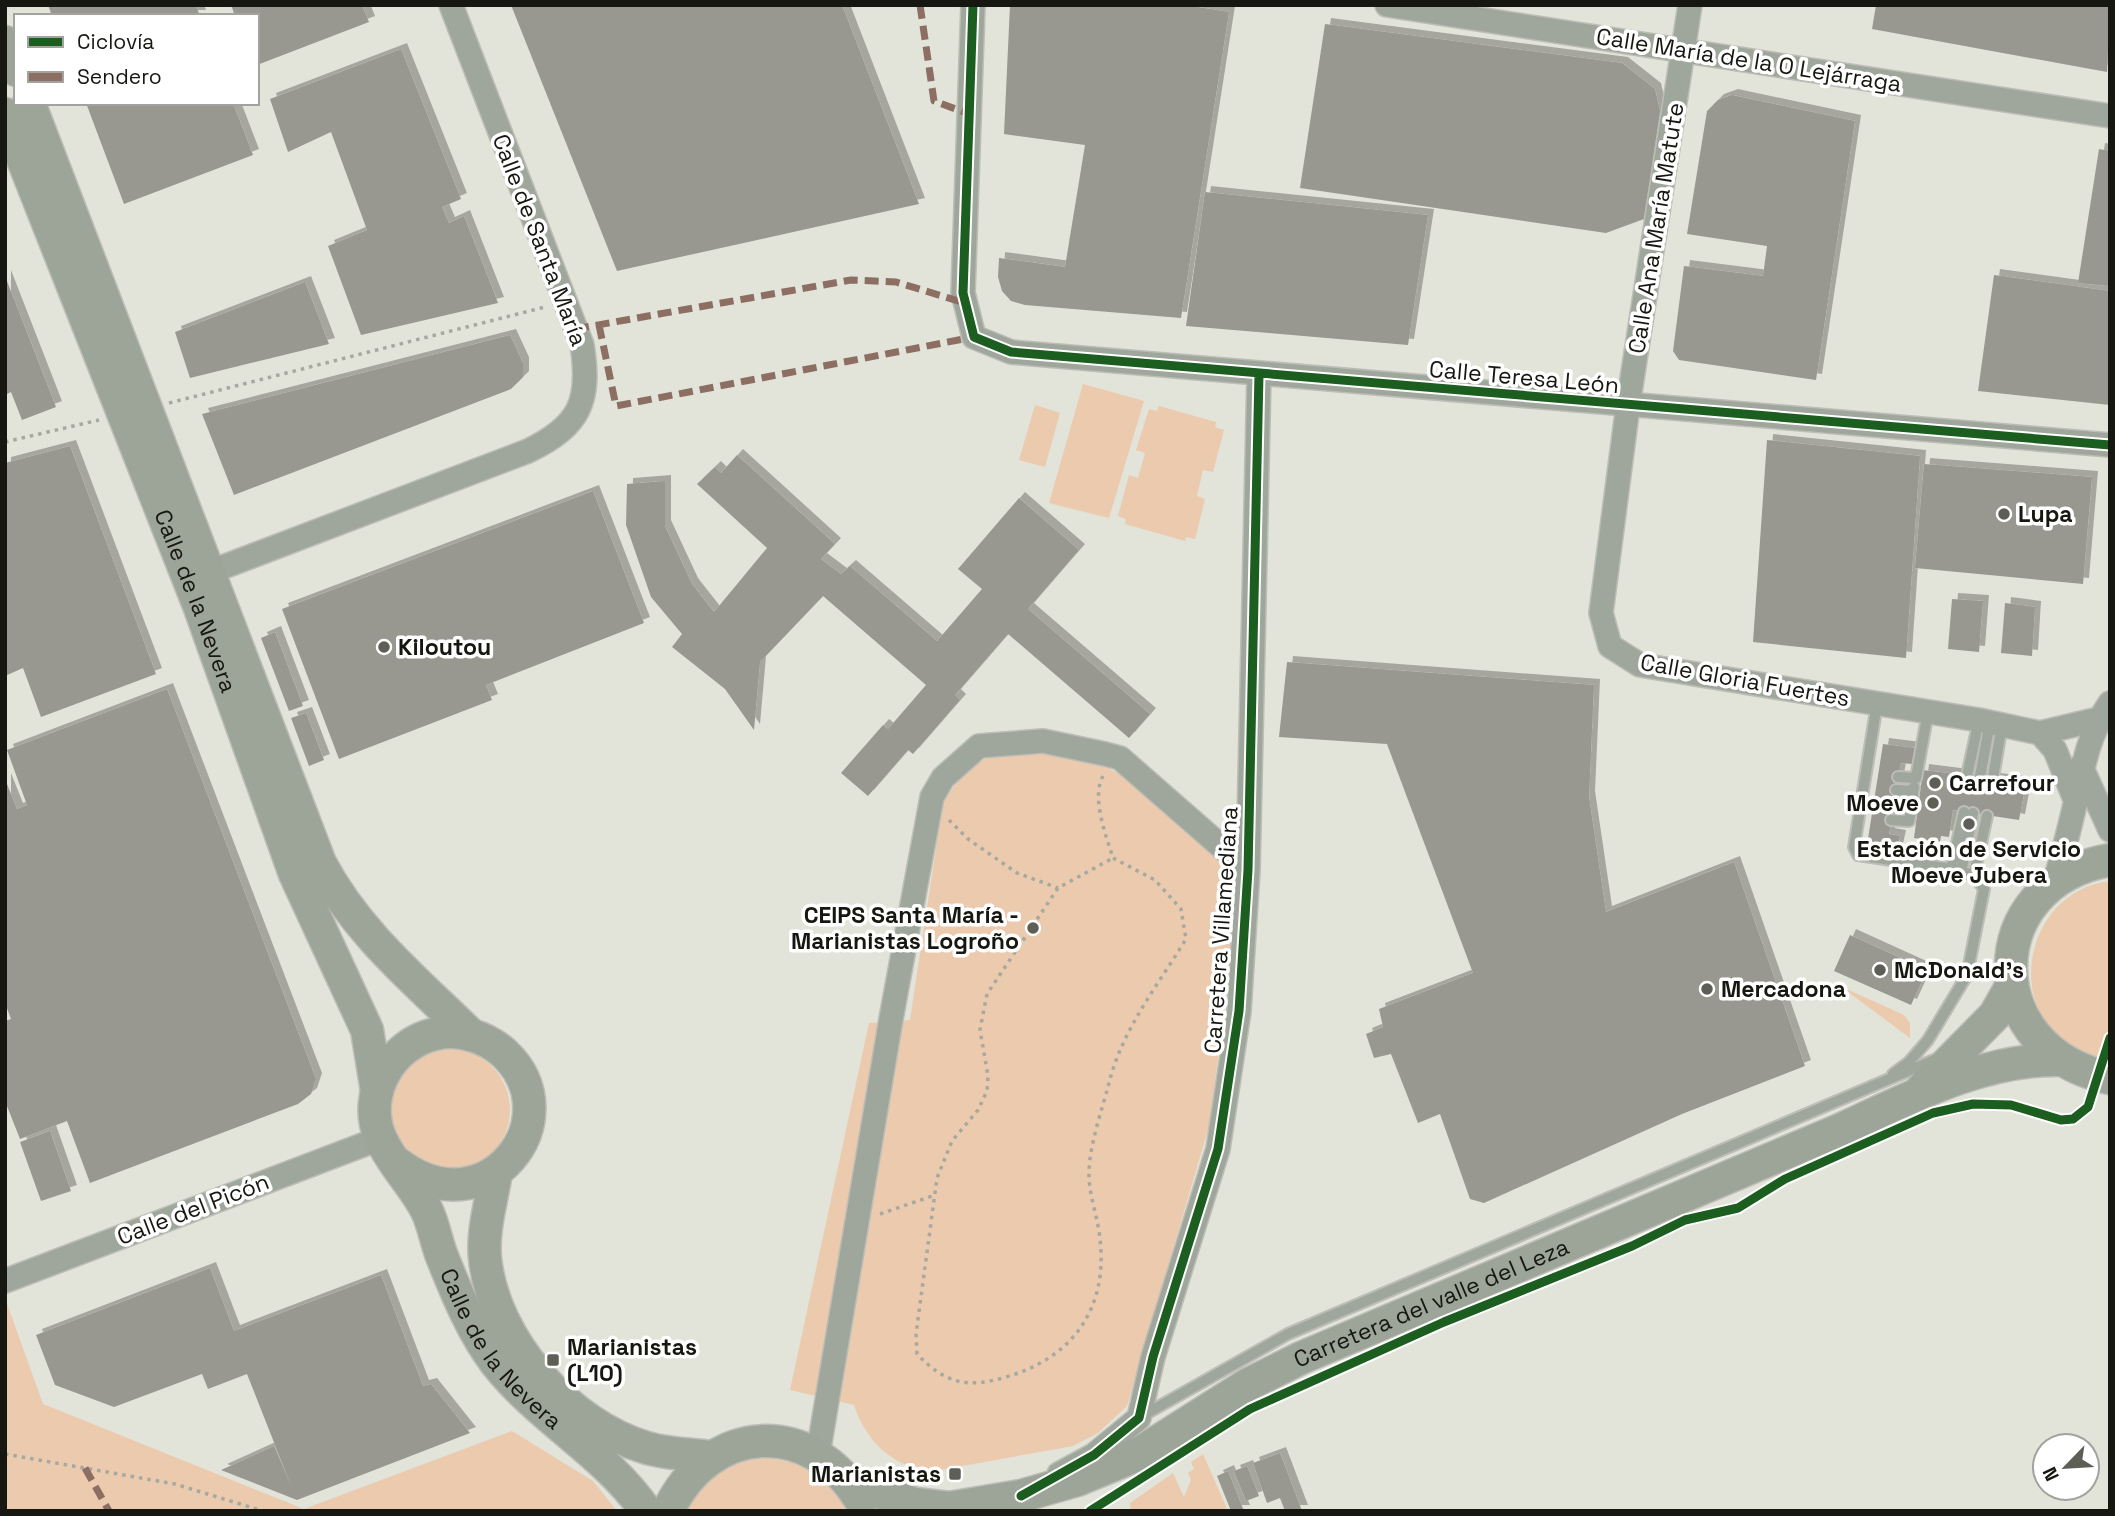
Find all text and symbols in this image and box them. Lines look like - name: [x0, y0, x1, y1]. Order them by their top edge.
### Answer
- legend: [14, 14, 259, 105]
- street label: Calle María de la O Lejárraga: [1594, 21, 1904, 99]
- text: Ciclovía: [77, 28, 154, 55]
- text: Sendero: [77, 63, 162, 90]
- street label: Calle Ana María Matute: [1621, 100, 1691, 356]
- street label: Calle de Santa María: [486, 130, 594, 350]
- street label: Calle Teresa León: [1428, 354, 1620, 400]
- place label: Lupa: [2018, 499, 2073, 529]
- street label: Calle de la Nevera: [148, 505, 244, 697]
- marker: Lupa: [1996, 506, 2012, 522]
- place label: Kiloutou: [398, 632, 491, 662]
- marker: Kiloutou: [376, 639, 392, 655]
- street label: Calle Gloria Fuertes: [1638, 647, 1852, 713]
- place label: Carrefour: [1949, 768, 2055, 798]
- marker: Carrefour: [1927, 775, 1943, 791]
- place label: Moeve: [1846, 788, 1919, 818]
- marker: Moeve: [1925, 795, 1941, 811]
- street label: Carretera Villamediana: [1197, 805, 1245, 1055]
- marker: Estación de Servicio Moeve Jubera: [1961, 816, 1977, 832]
- place label: Estación de Servicio Moeve Jubera: [1857, 834, 2081, 890]
- place label: CEIPS Santa María - Marianistas Logroño: [791, 900, 1019, 956]
- marker: CEIPS Santa María - Marianistas Logroño: [1025, 920, 1041, 936]
- place label: McDonald's: [1894, 955, 2024, 985]
- marker: McDonald's: [1872, 962, 1888, 978]
- place label: Mercadona: [1721, 974, 1846, 1004]
- marker: Mercadona: [1699, 981, 1715, 997]
- street label: Calle del Picón: [113, 1166, 273, 1252]
- street label: Carretera del valle del Leza: [1289, 1231, 1574, 1374]
- street label: Calle de la Nevera: [433, 1264, 568, 1436]
- place label: Marianistas (L10): [567, 1332, 697, 1388]
- marker: Marianistas (L10): [545, 1352, 561, 1368]
- north arrow: [2031, 1432, 2101, 1502]
- place label: Marianistas: [811, 1459, 941, 1489]
- text: N: [2037, 1463, 2065, 1485]
- marker: Marianistas: [947, 1466, 963, 1482]

